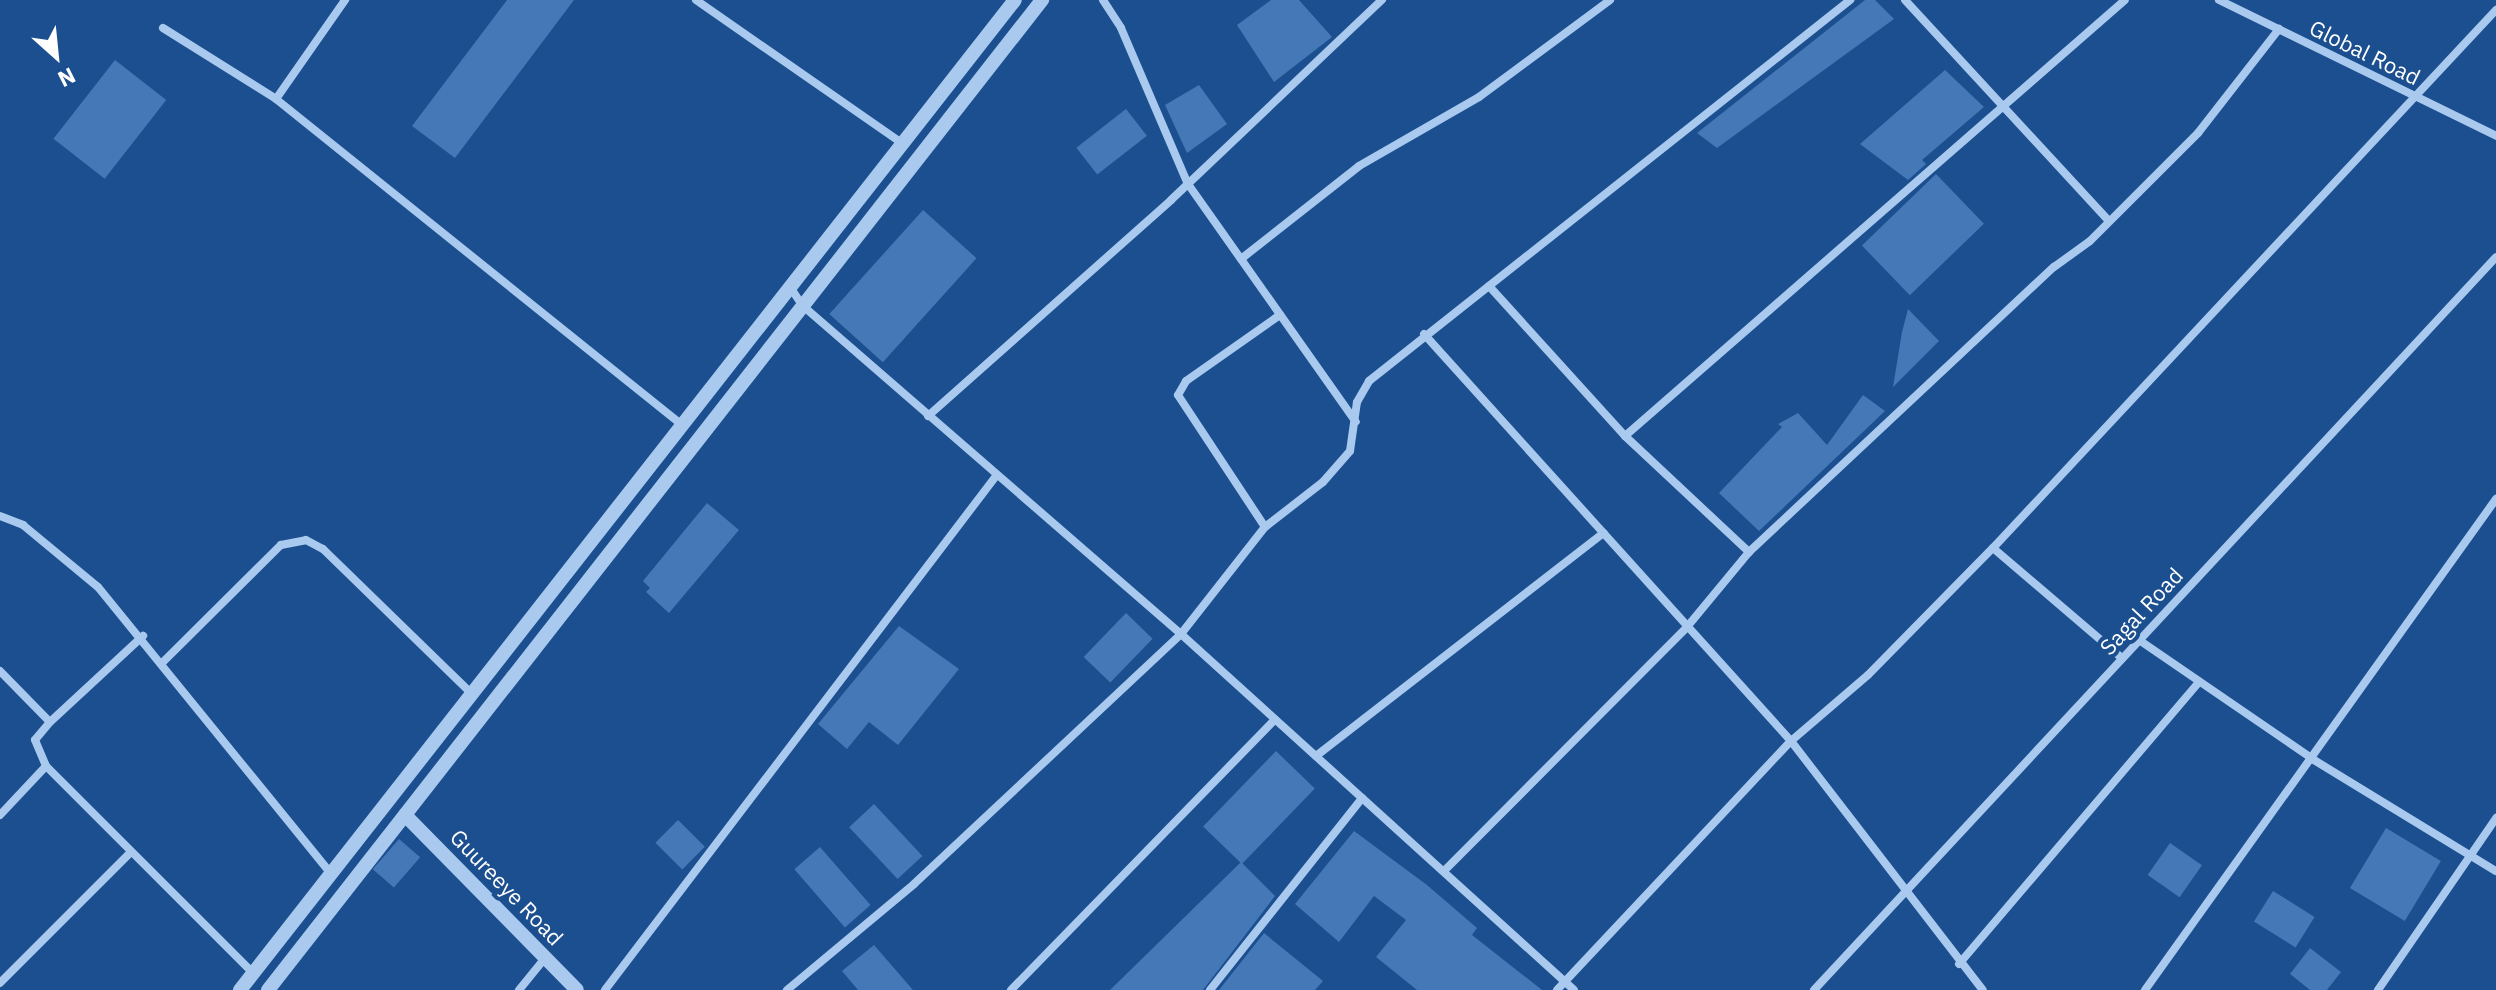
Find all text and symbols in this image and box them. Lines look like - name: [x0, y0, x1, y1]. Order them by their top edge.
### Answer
- street label: Global Road: [2305, 14, 2425, 90]
- north arrow: [16, 16, 96, 96]
- text: N: [53, 61, 81, 94]
- street label: Sagal Road: [2094, 562, 2188, 660]
- street label: Guureeye Road: [445, 824, 569, 950]

